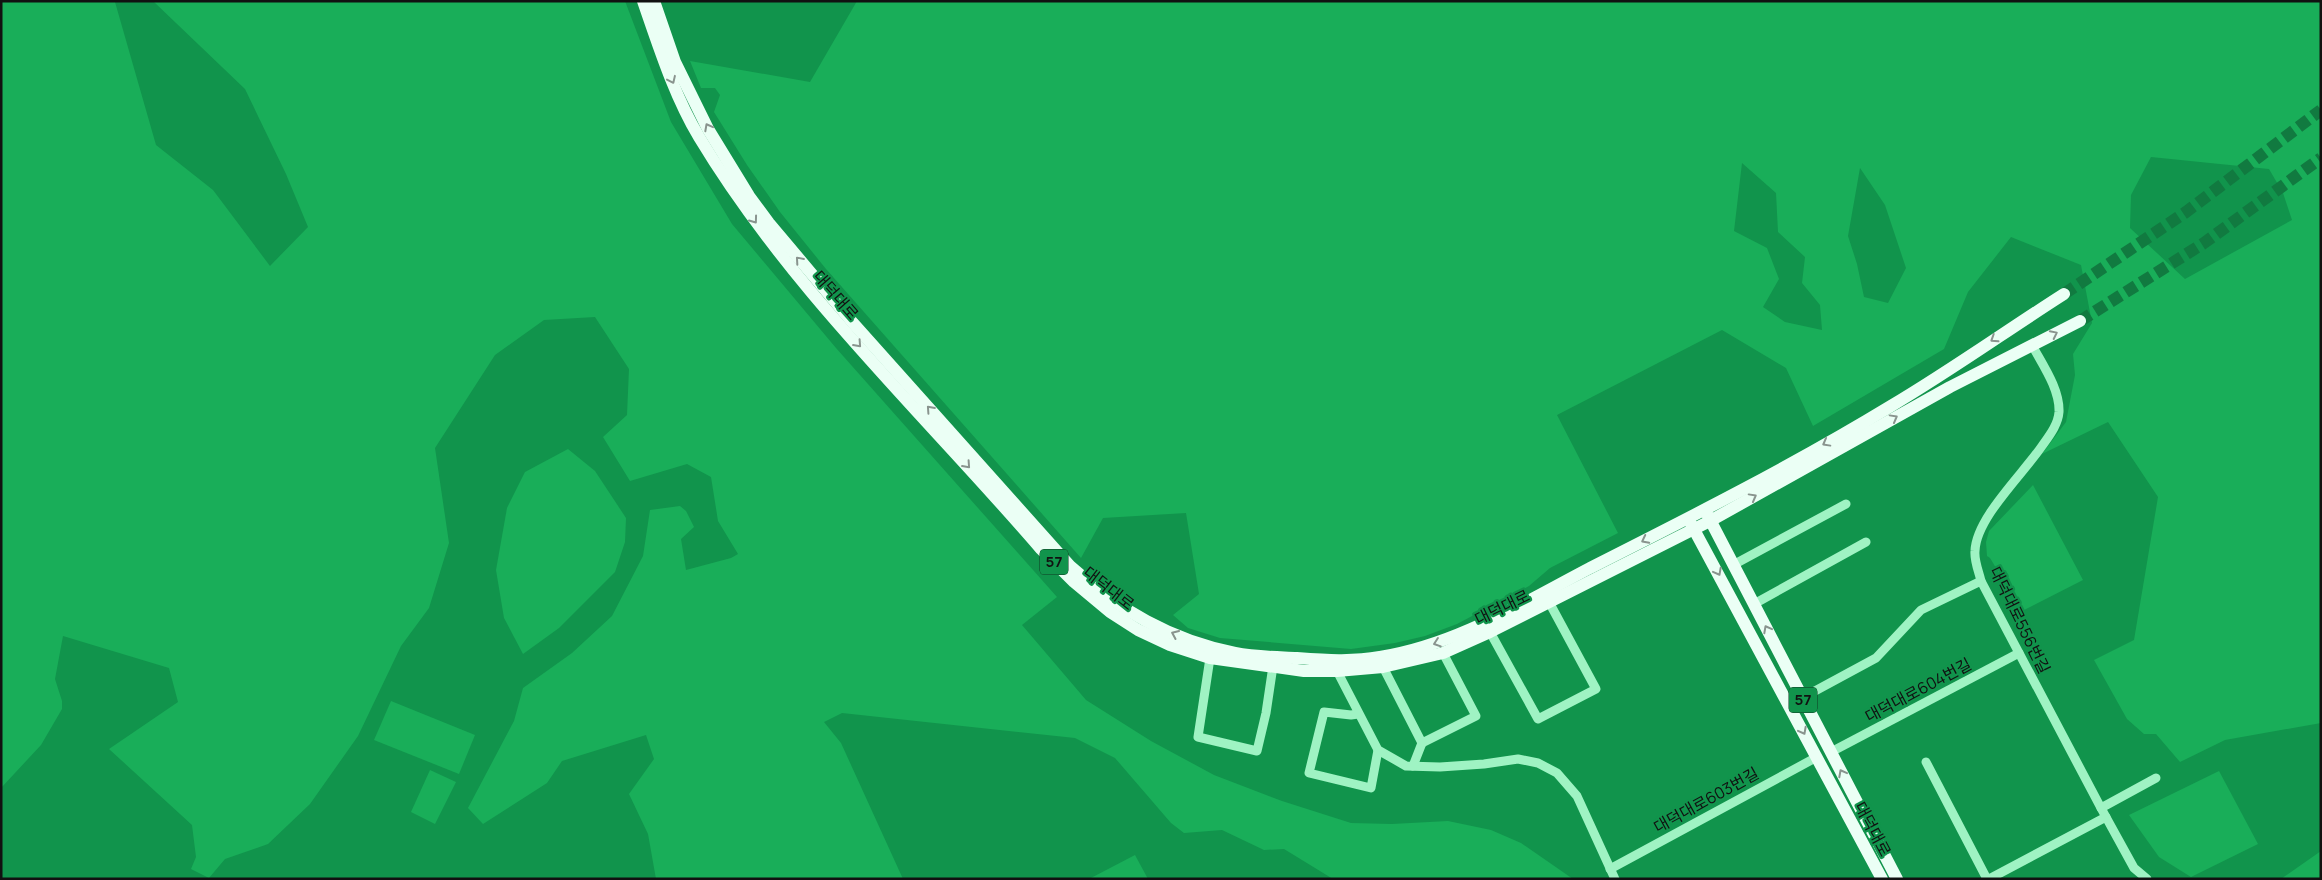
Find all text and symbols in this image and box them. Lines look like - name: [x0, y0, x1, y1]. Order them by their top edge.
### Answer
- one-way arrow: [666, 75, 676, 84]
- one-way arrow: [704, 123, 714, 132]
- one-way arrow: [748, 214, 757, 224]
- one-way arrow: [796, 257, 805, 266]
- street label: 대덕대로: [808, 266, 864, 325]
- one-way arrow: [2049, 330, 2058, 340]
- one-way arrow: [1990, 333, 1999, 342]
- one-way arrow: [852, 339, 861, 348]
- one-way arrow: [927, 405, 936, 414]
- one-way arrow: [1889, 414, 1898, 424]
- one-way arrow: [1822, 436, 1831, 446]
- one-way arrow: [961, 459, 970, 468]
- one-way arrow: [1747, 494, 1756, 504]
- one-way arrow: [1641, 534, 1650, 545]
- road number: 57: [1040, 550, 1068, 574]
- street label: 대덕대로: [1079, 561, 1139, 615]
- street label: 대덕대로556번길: [1985, 563, 2055, 677]
- one-way arrow: [1711, 567, 1721, 576]
- street label: 대덕대로: [1471, 584, 1534, 630]
- one-way arrow: [1763, 626, 1773, 635]
- one-way arrow: [1171, 629, 1180, 640]
- one-way arrow: [1433, 637, 1441, 647]
- street label: 대덕대로604번길: [1861, 653, 1975, 727]
- road number: 57: [1789, 688, 1817, 712]
- one-way arrow: [1796, 726, 1806, 735]
- street label: 대덕대로603번길: [1650, 762, 1762, 838]
- one-way arrow: [1838, 770, 1848, 779]
- street label: 대덕대로: [1849, 798, 1897, 860]

